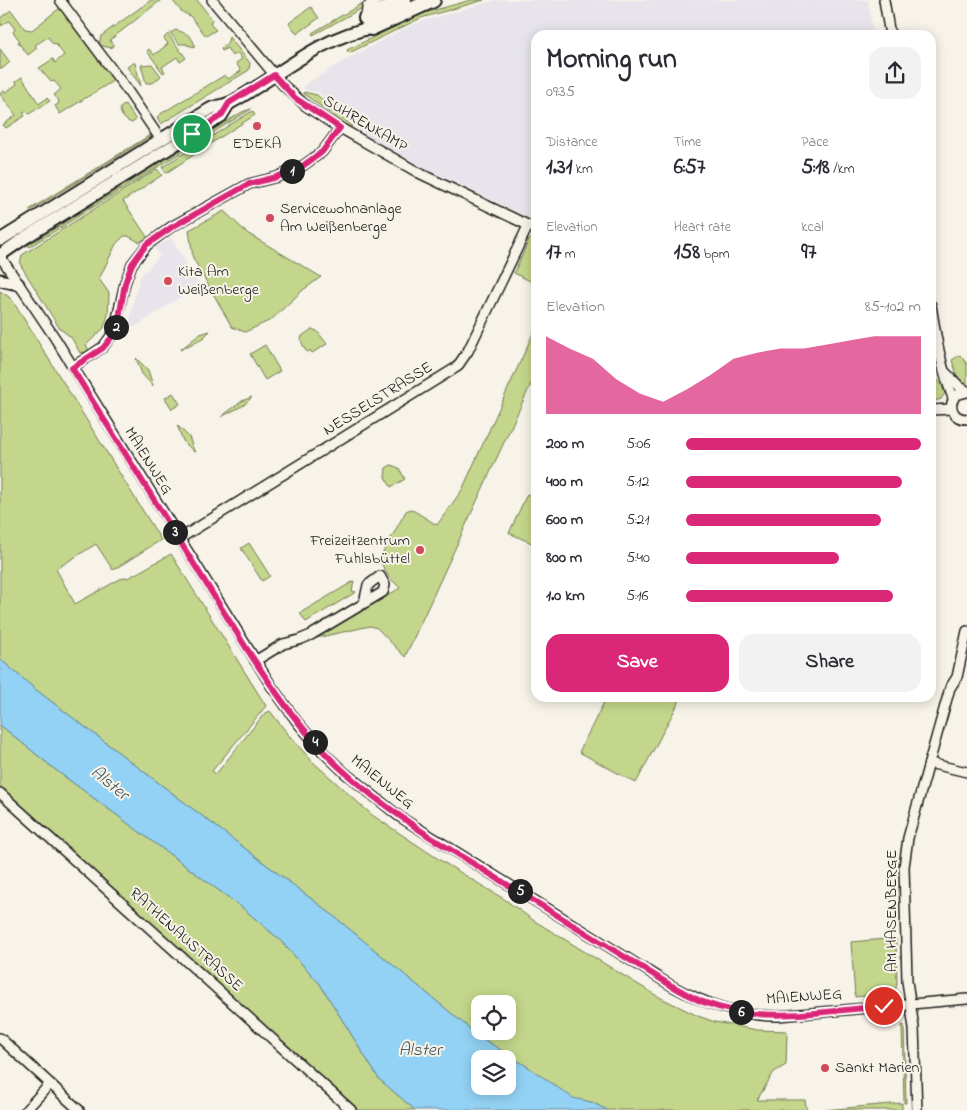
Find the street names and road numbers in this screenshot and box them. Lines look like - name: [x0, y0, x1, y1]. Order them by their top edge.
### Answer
- street label: SUHRENKAMP: [318, 89, 412, 159]
- street label: NESSELSTRASSE: [319, 356, 437, 442]
- street label: MAIENWEG: [118, 422, 178, 500]
- street label: MAIENWEG: [345, 749, 419, 815]
- street label: AM HASENBERGE: [880, 850, 904, 972]
- street label: RATHENAUSTRASSE: [124, 882, 248, 998]
- street label: MAIENWEG: [765, 982, 843, 1012]

